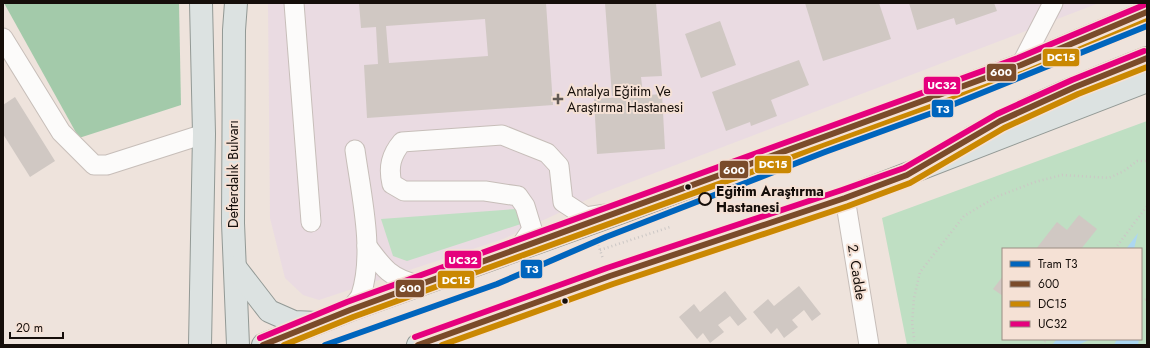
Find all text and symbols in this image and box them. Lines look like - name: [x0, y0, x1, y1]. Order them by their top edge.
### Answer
- line badge: DC15: [1042, 48, 1080, 67]
- text: DC15: [1047, 49, 1075, 65]
- line badge: 600: [986, 63, 1017, 82]
- text: 600: [990, 64, 1012, 80]
- line badge: UC32: [923, 76, 961, 95]
- text: UC32: [927, 77, 957, 93]
- place label: Antalya Eğitim Ve Araştırma Hastanesi: [567, 81, 683, 117]
- marker: Antalya Eğitim Ve Araştırma Hastanesi: [552, 93, 564, 105]
- line badge: T3: [931, 99, 954, 118]
- text: T3: [936, 101, 950, 117]
- street label: Defterdalık Bulvarı: [223, 120, 243, 228]
- line badge: DC15: [754, 155, 792, 174]
- text: DC15: [759, 156, 787, 172]
- line badge: 600: [719, 160, 749, 179]
- text: 600: [723, 162, 745, 178]
- place label: Eğitim Araştırma Hastanesi: [716, 181, 824, 217]
- unlabelled marker: [683, 182, 693, 192]
- marker: Eğitim Araştırma Hastanesi: [698, 192, 712, 206]
- street label: 2. Cadde: [843, 243, 871, 301]
- legend: [1002, 248, 1142, 340]
- line badge: UC32: [444, 250, 482, 269]
- text: UC32: [448, 252, 478, 268]
- text: Tram T3: [1038, 255, 1078, 273]
- line badge: T3: [520, 259, 543, 279]
- text: T3: [525, 261, 539, 277]
- line badge: DC15: [437, 270, 475, 289]
- text: DC15: [442, 272, 470, 288]
- text: 600: [1038, 275, 1059, 293]
- line badge: 600: [395, 279, 425, 298]
- text: 600: [399, 280, 421, 296]
- text: DC15: [1038, 295, 1067, 313]
- unlabelled marker: [560, 296, 570, 306]
- scale bar: [10, 314, 63, 340]
- text: UC32: [1038, 315, 1067, 333]
- text: 20 m: [16, 319, 43, 337]

